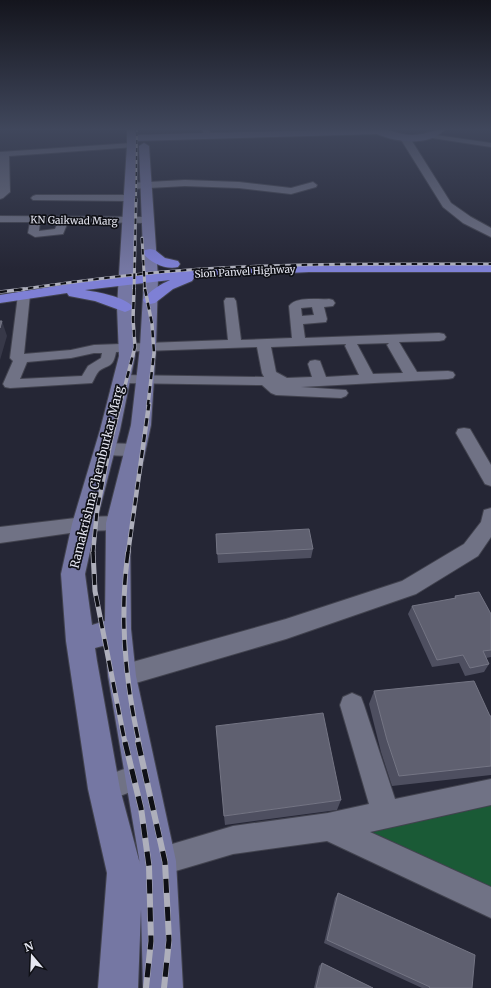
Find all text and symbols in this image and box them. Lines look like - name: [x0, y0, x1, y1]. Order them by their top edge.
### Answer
- street label: KN Gaikwad Marg: [30, 213, 118, 228]
- street label: Sion Panvel Highway: [194, 262, 296, 281]
- street label: Ramakrishna Chemburkar Marg: [67, 383, 127, 570]
- north arrow: [12, 936, 52, 976]
- text: N: [22, 938, 35, 955]

